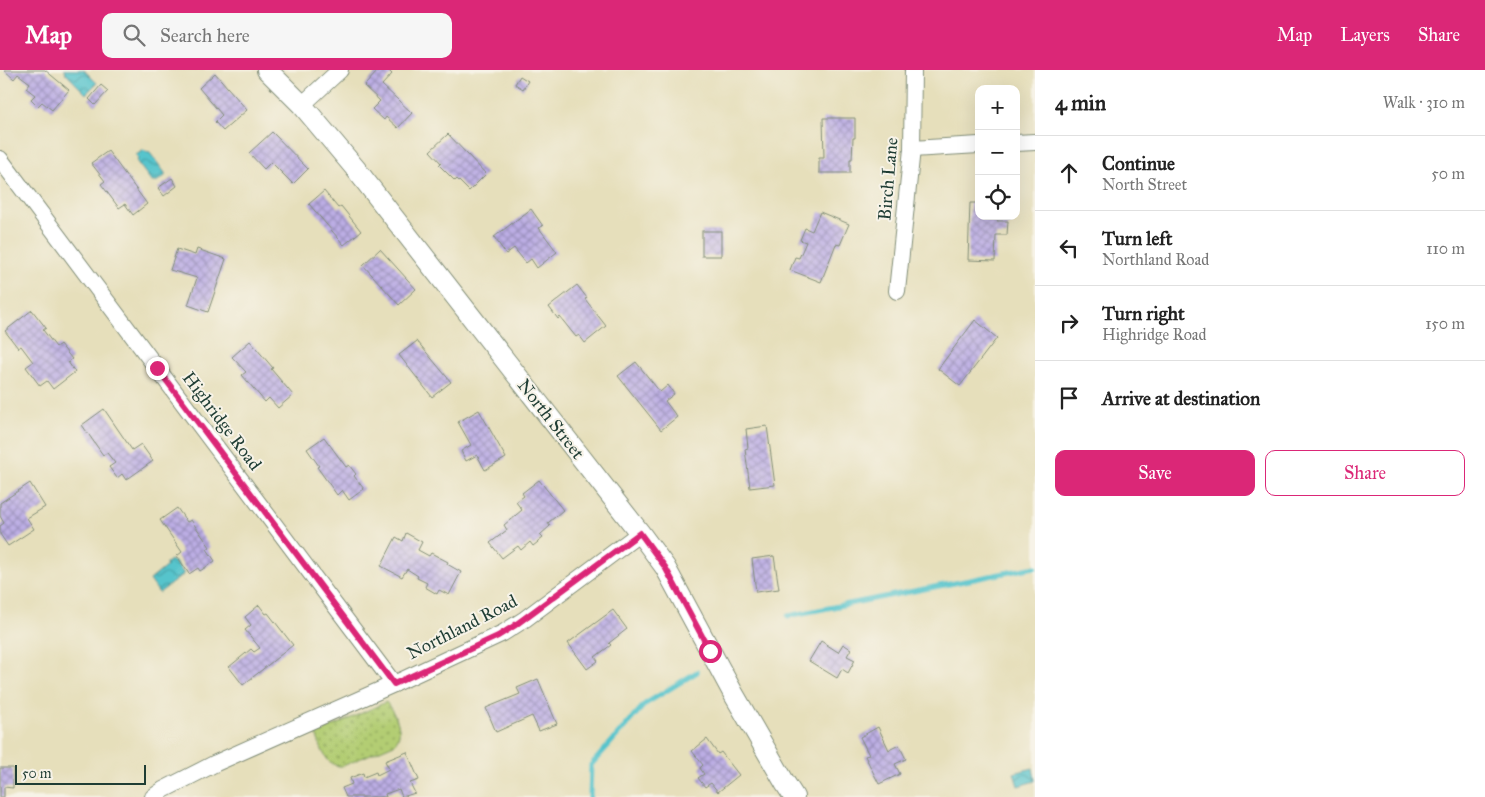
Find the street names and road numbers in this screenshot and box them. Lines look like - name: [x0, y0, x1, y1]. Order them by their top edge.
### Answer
- street label: Birch Lane: [873, 137, 903, 221]
- street label: Highridge Road: [177, 367, 266, 475]
- street label: North Street: [513, 374, 590, 464]
- street label: Northland Road: [403, 590, 521, 664]

